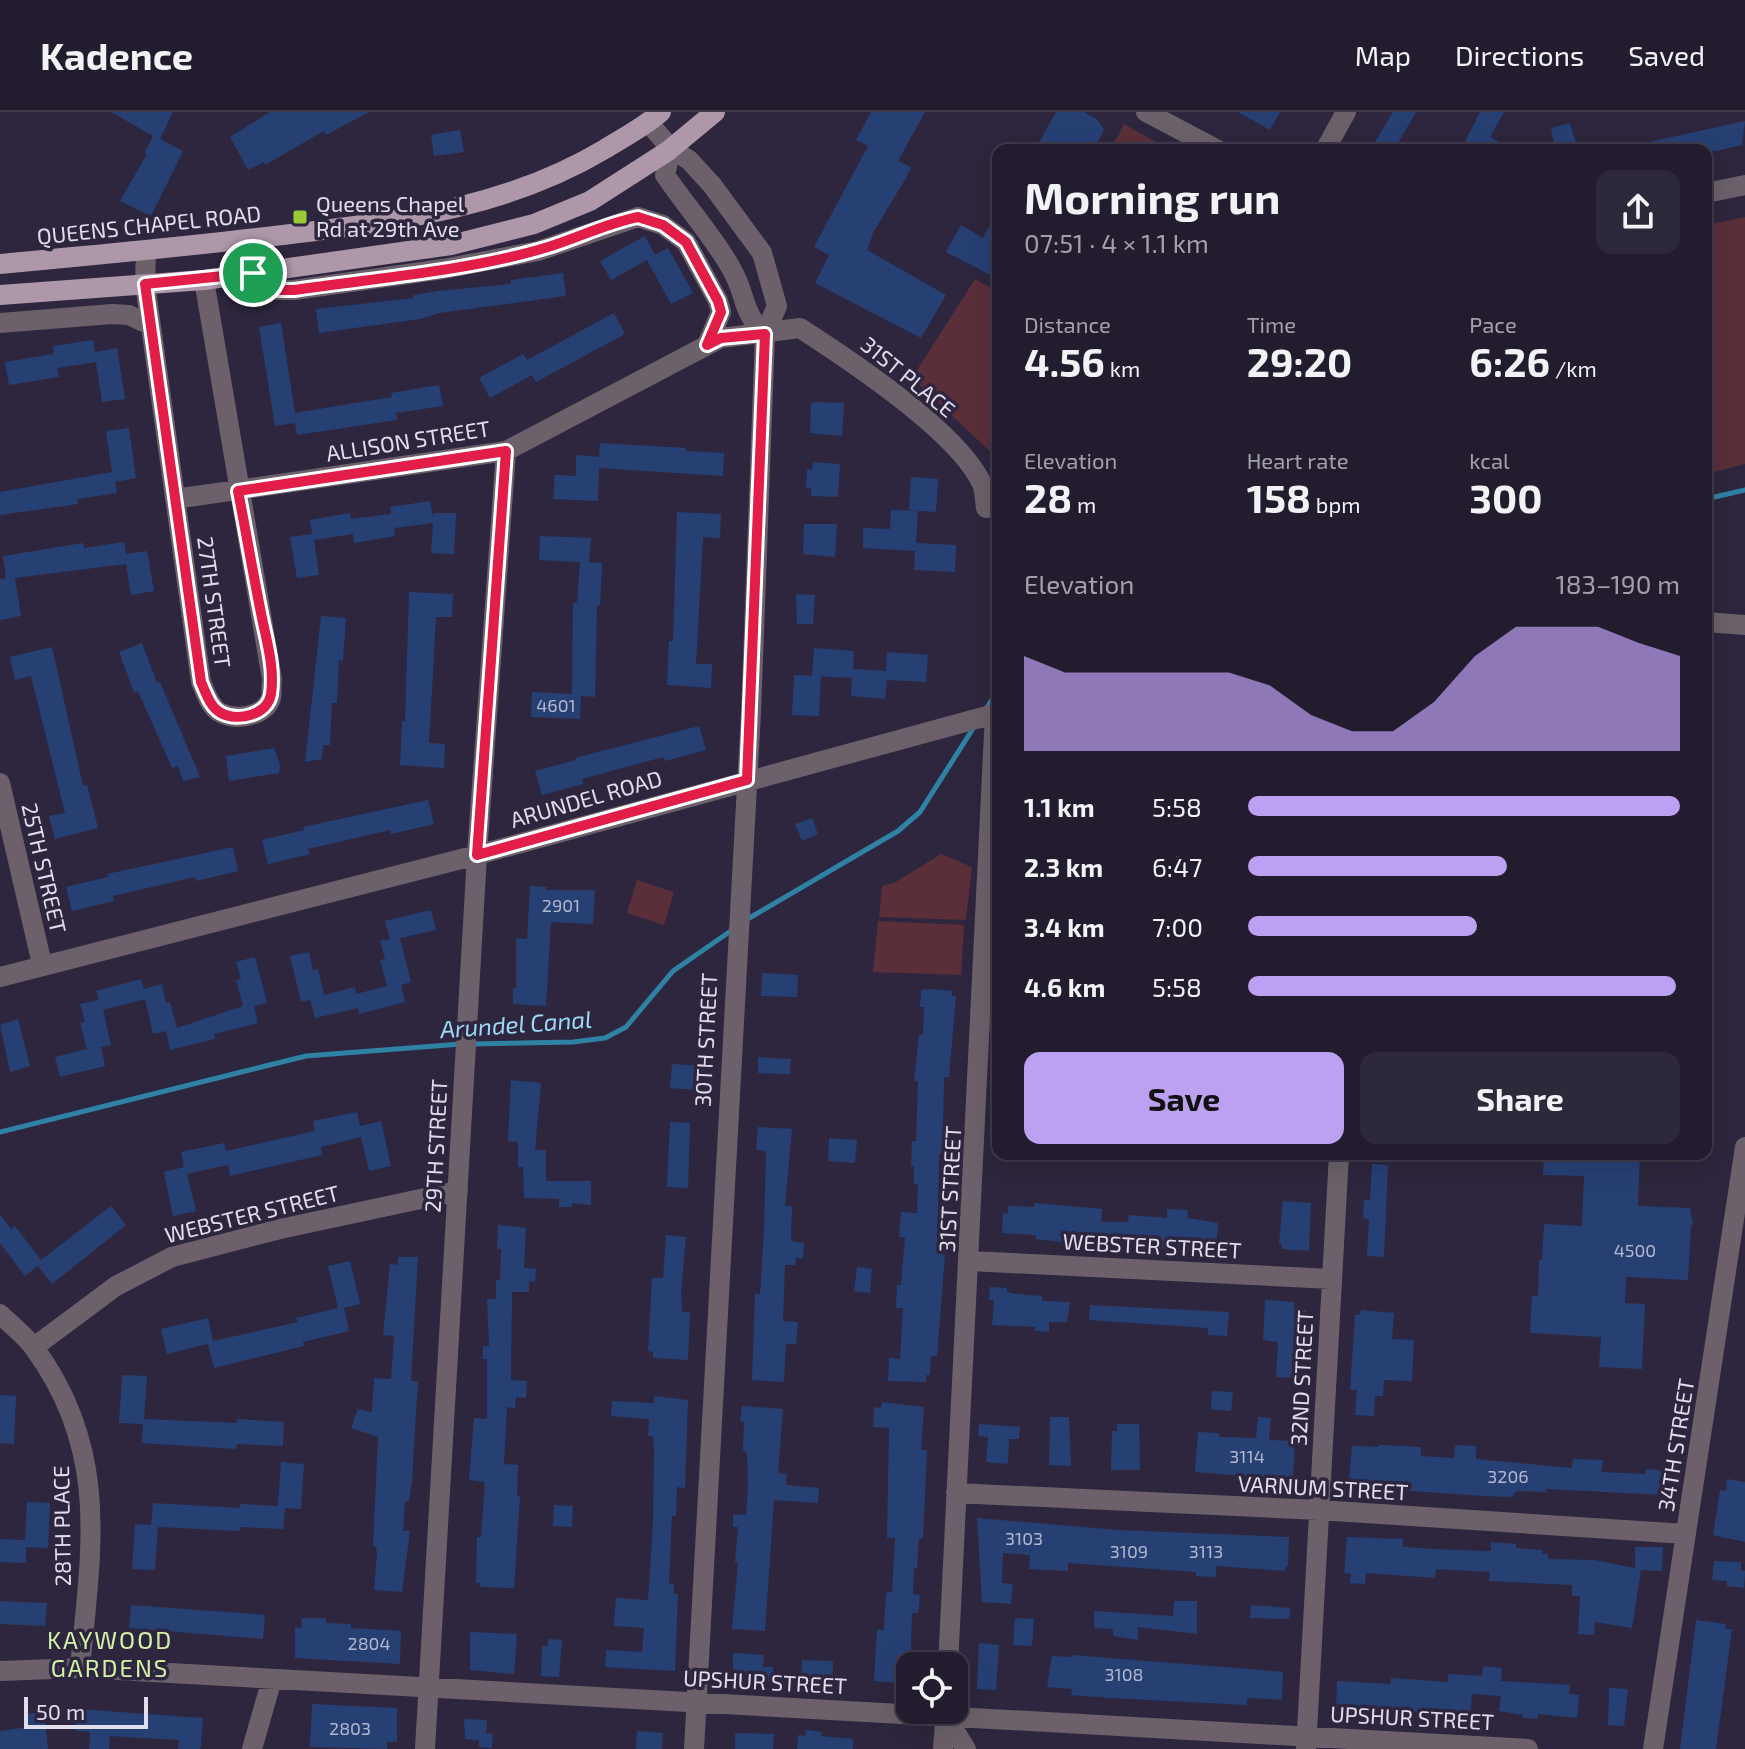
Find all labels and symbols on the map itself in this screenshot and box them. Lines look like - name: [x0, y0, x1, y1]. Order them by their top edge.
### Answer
- place label: Queens Chapel Rd at 29th Ave: [316, 190, 465, 241]
- street label: QUEENS CHAPEL ROAD: [36, 199, 262, 250]
- marker: Queens Chapel Rd at 29th Ave: [291, 208, 309, 226]
- pin: [219, 239, 287, 307]
- street label: 31ST PLACE: [856, 330, 961, 422]
- street label: ALLISON STREET: [324, 414, 492, 466]
- street label: 27TH STREET: [193, 535, 237, 669]
- house number: 4601: [536, 694, 576, 716]
- street label: ARUNDEL ROAD: [507, 764, 665, 832]
- street label: 25TH STREET: [17, 800, 73, 936]
- house number: 2901: [542, 894, 580, 916]
- street label: 30TH STREET: [689, 972, 722, 1108]
- water label: Arundel Canal: [438, 1004, 593, 1043]
- street label: 29TH STREET: [419, 1078, 451, 1213]
- street label: 31ST STREET: [933, 1125, 965, 1253]
- street label: WEBSTER STREET: [162, 1179, 342, 1247]
- street label: WEBSTER STREET: [1062, 1227, 1242, 1263]
- house number: 4500: [1614, 1239, 1656, 1261]
- street label: 32ND STREET: [1284, 1309, 1318, 1446]
- street label: 34TH STREET: [1652, 1376, 1698, 1513]
- house number: 3114: [1229, 1445, 1265, 1467]
- street label: 28TH PLACE: [47, 1465, 75, 1587]
- house number: 3206: [1487, 1465, 1529, 1487]
- street label: VARNUM STREET: [1237, 1470, 1409, 1504]
- house number: 3103: [1005, 1527, 1043, 1549]
- house number: 3109: [1110, 1540, 1148, 1562]
- house number: 3113: [1189, 1540, 1223, 1562]
- district label: KAYWOOD GARDENS: [47, 1625, 173, 1682]
- house number: 2804: [348, 1632, 390, 1654]
- house number: 3108: [1105, 1663, 1143, 1685]
- street label: UPSHUR STREET: [682, 1664, 848, 1698]
- scale bar: [24, 1693, 148, 1729]
- street label: UPSHUR STREET: [1329, 1700, 1495, 1734]
- house number: 2803: [329, 1717, 371, 1739]

